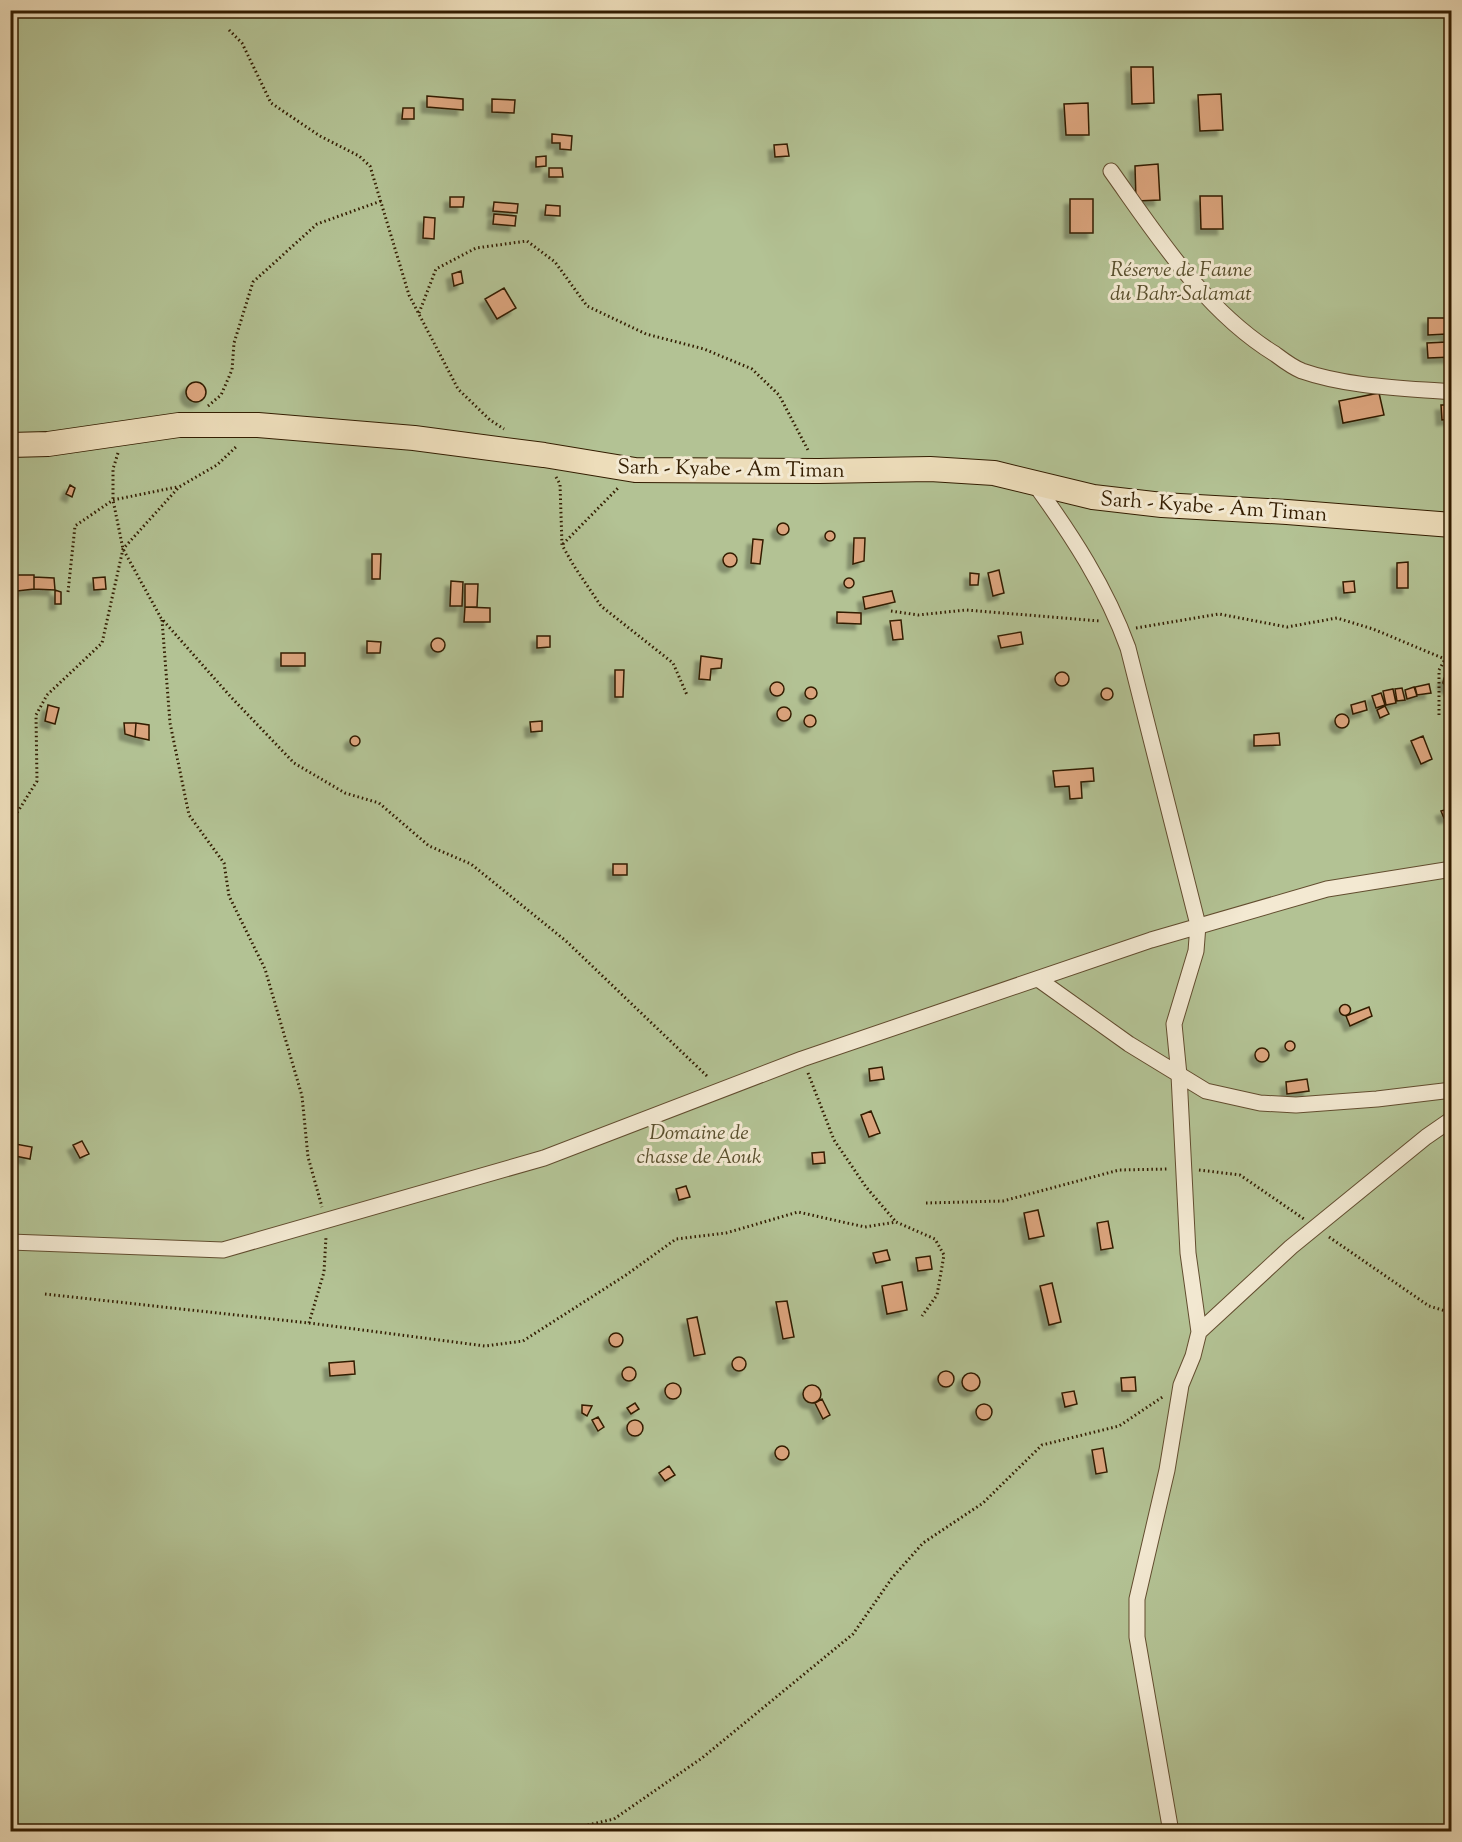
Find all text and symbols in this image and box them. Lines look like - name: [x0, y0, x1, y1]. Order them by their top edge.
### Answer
- park label: Réserve de Faune du Bahr-Salamat: [1110, 256, 1252, 310]
- street label: Sarh - Kyabe - Am Timan: [617, 453, 845, 487]
- street label: Sarh - Kyabe - Am Timan: [1099, 485, 1328, 531]
- park label: Domaine de chasse de Aouk: [636, 1119, 762, 1173]

